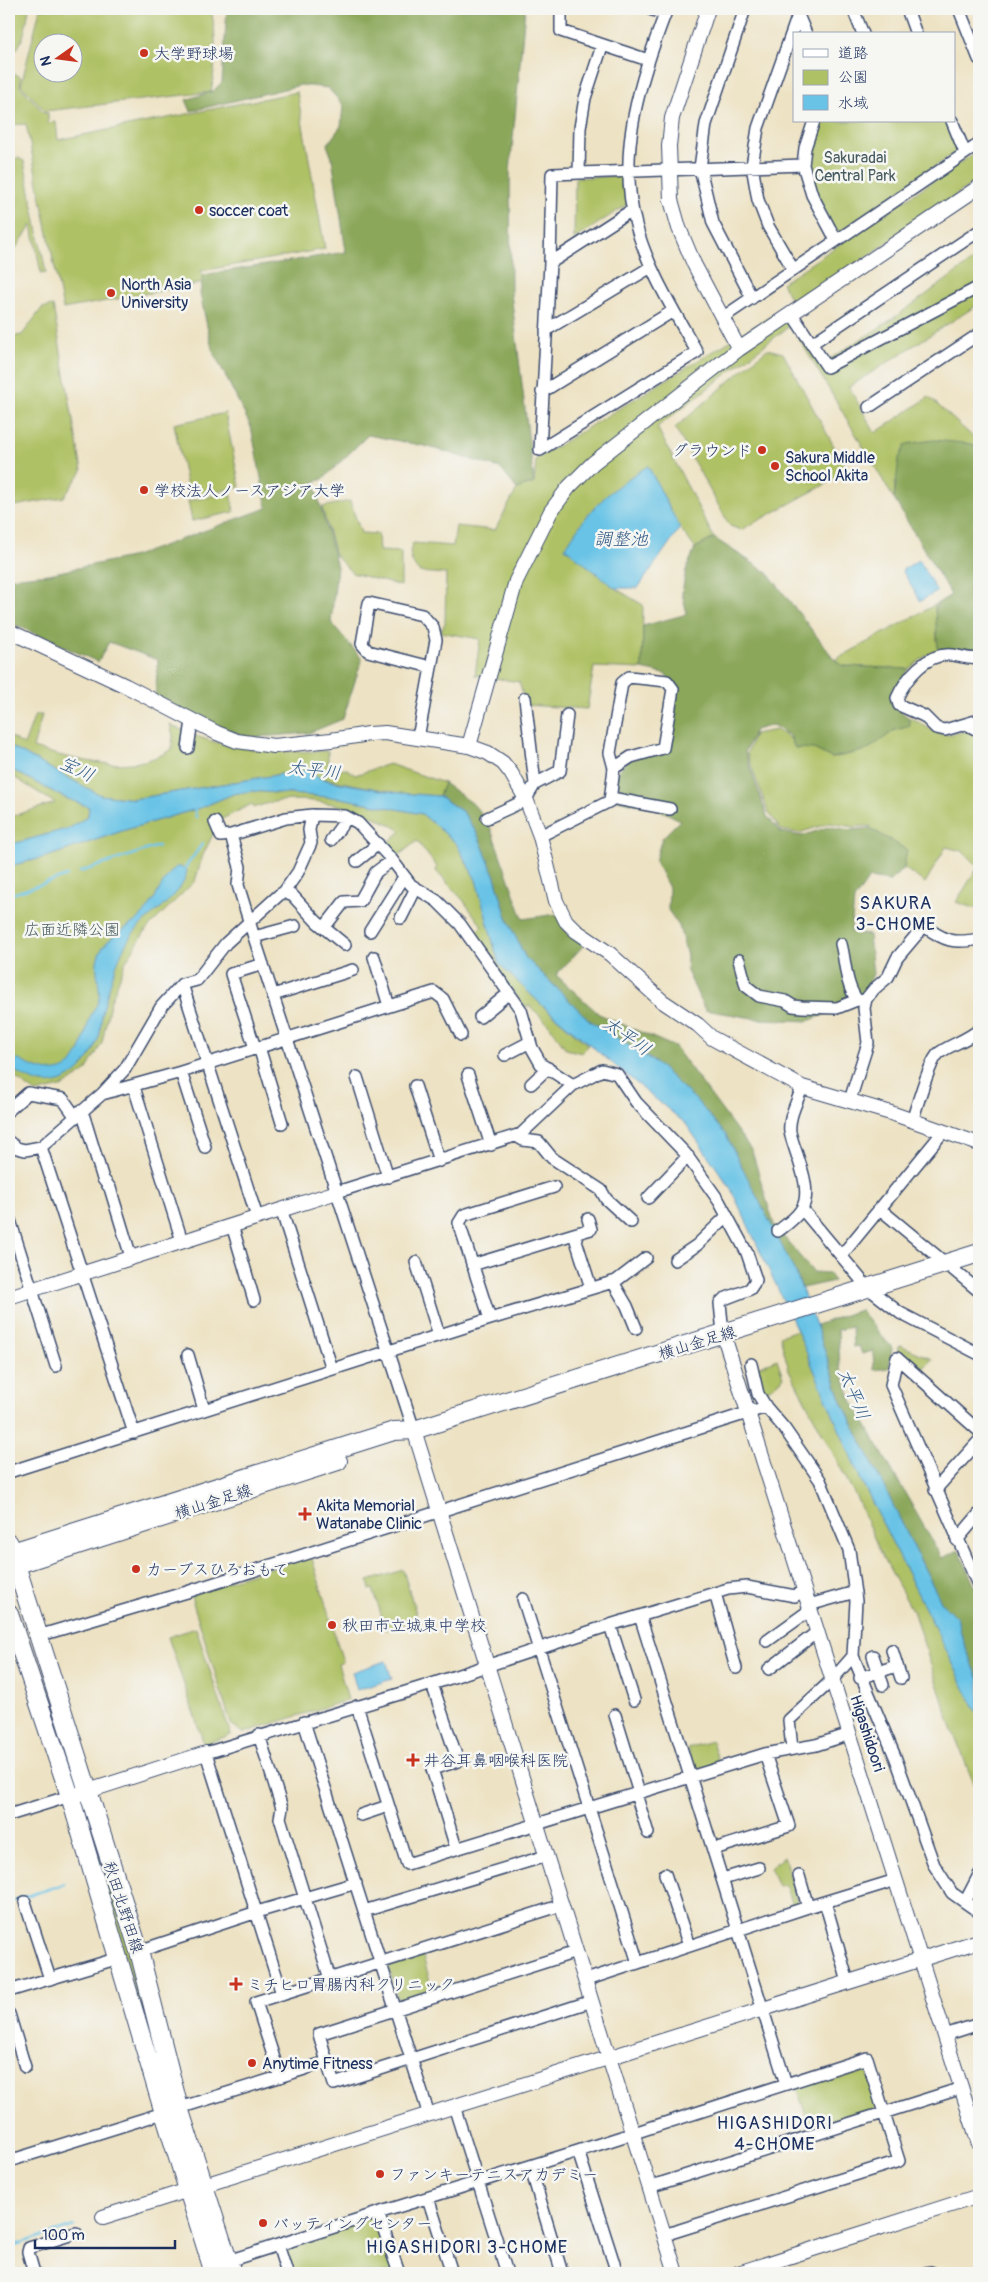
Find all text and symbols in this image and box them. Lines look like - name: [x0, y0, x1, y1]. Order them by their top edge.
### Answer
- north arrow: [32, 32, 82, 82]
- legend: [793, 32, 956, 122]
- place label: 大学野球場: [154, 44, 234, 64]
- text: 道路: [838, 44, 868, 63]
- marker: 大学野球場: [138, 47, 150, 59]
- text: N: [36, 54, 55, 68]
- text: 公園: [838, 68, 868, 87]
- text: 水域: [838, 94, 868, 113]
- park label: Sakuradai Central Park: [814, 148, 896, 186]
- place label: soccer coat: [209, 201, 289, 221]
- marker: soccer coat: [193, 204, 205, 216]
- place label: North Asia University: [121, 275, 191, 313]
- marker: North Asia University: [105, 287, 117, 299]
- place label: グラウンド: [672, 441, 752, 461]
- marker: グラウンド: [756, 444, 768, 456]
- place label: Sakura Middle School Akita: [785, 448, 875, 486]
- marker: Sakura Middle School Akita: [769, 460, 781, 472]
- place label: 学校法人ノースアジア大学: [154, 481, 345, 501]
- marker: 学校法人ノースアジア大学: [138, 484, 150, 496]
- water label: 調整池: [594, 528, 649, 551]
- water label: 宝川: [56, 751, 98, 787]
- water label: 太平川: [286, 756, 342, 785]
- district label: SAKURA 3-CHOME: [856, 892, 936, 936]
- park label: 広面近隣公園: [24, 920, 120, 940]
- water label: 太平川: [598, 1012, 655, 1061]
- street label: 横山金足線: [656, 1322, 738, 1364]
- water label: 太平川: [832, 1365, 875, 1424]
- street label: 横山金足線: [172, 1480, 254, 1524]
- place label: Akita Memorial Watanabe Clinic: [316, 1496, 422, 1534]
- marker: Akita Memorial Watanabe Clinic: [298, 1507, 312, 1521]
- place label: カーブスひろおもて: [146, 1560, 288, 1580]
- marker: カーブスひろおもて: [130, 1563, 142, 1575]
- place label: 秋田市立城東中学校: [342, 1616, 486, 1636]
- marker: 秋田市立城東中学校: [326, 1619, 338, 1631]
- street label: Higashidoori: [845, 1692, 889, 1774]
- place label: 井谷耳鼻咽喉科医院: [424, 1751, 568, 1771]
- marker: 井谷耳鼻咽喉科医院: [406, 1753, 420, 1767]
- street label: 秋田北野田線: [99, 1859, 147, 1956]
- place label: ミチヒロ胃腸内科クリニック: [247, 1975, 455, 1995]
- marker: ミチヒロ胃腸内科クリニック: [229, 1977, 243, 1991]
- place label: Anytime Fitness: [262, 2054, 373, 2074]
- marker: Anytime Fitness: [246, 2057, 258, 2069]
- district label: HIGASHIDORI 4-CHOME: [717, 2112, 833, 2156]
- place label: ファンキーテニスアカデミー: [390, 2165, 598, 2185]
- marker: ファンキーテニスアカデミー: [374, 2168, 386, 2180]
- place label: バッティングセンター: [273, 2214, 432, 2234]
- scale bar: [35, 2217, 175, 2249]
- marker: バッティングセンター: [257, 2217, 269, 2229]
- text: 100 m: [42, 2226, 85, 2245]
- district label: HIGASHIDORI 3-CHOME: [366, 2236, 568, 2259]

